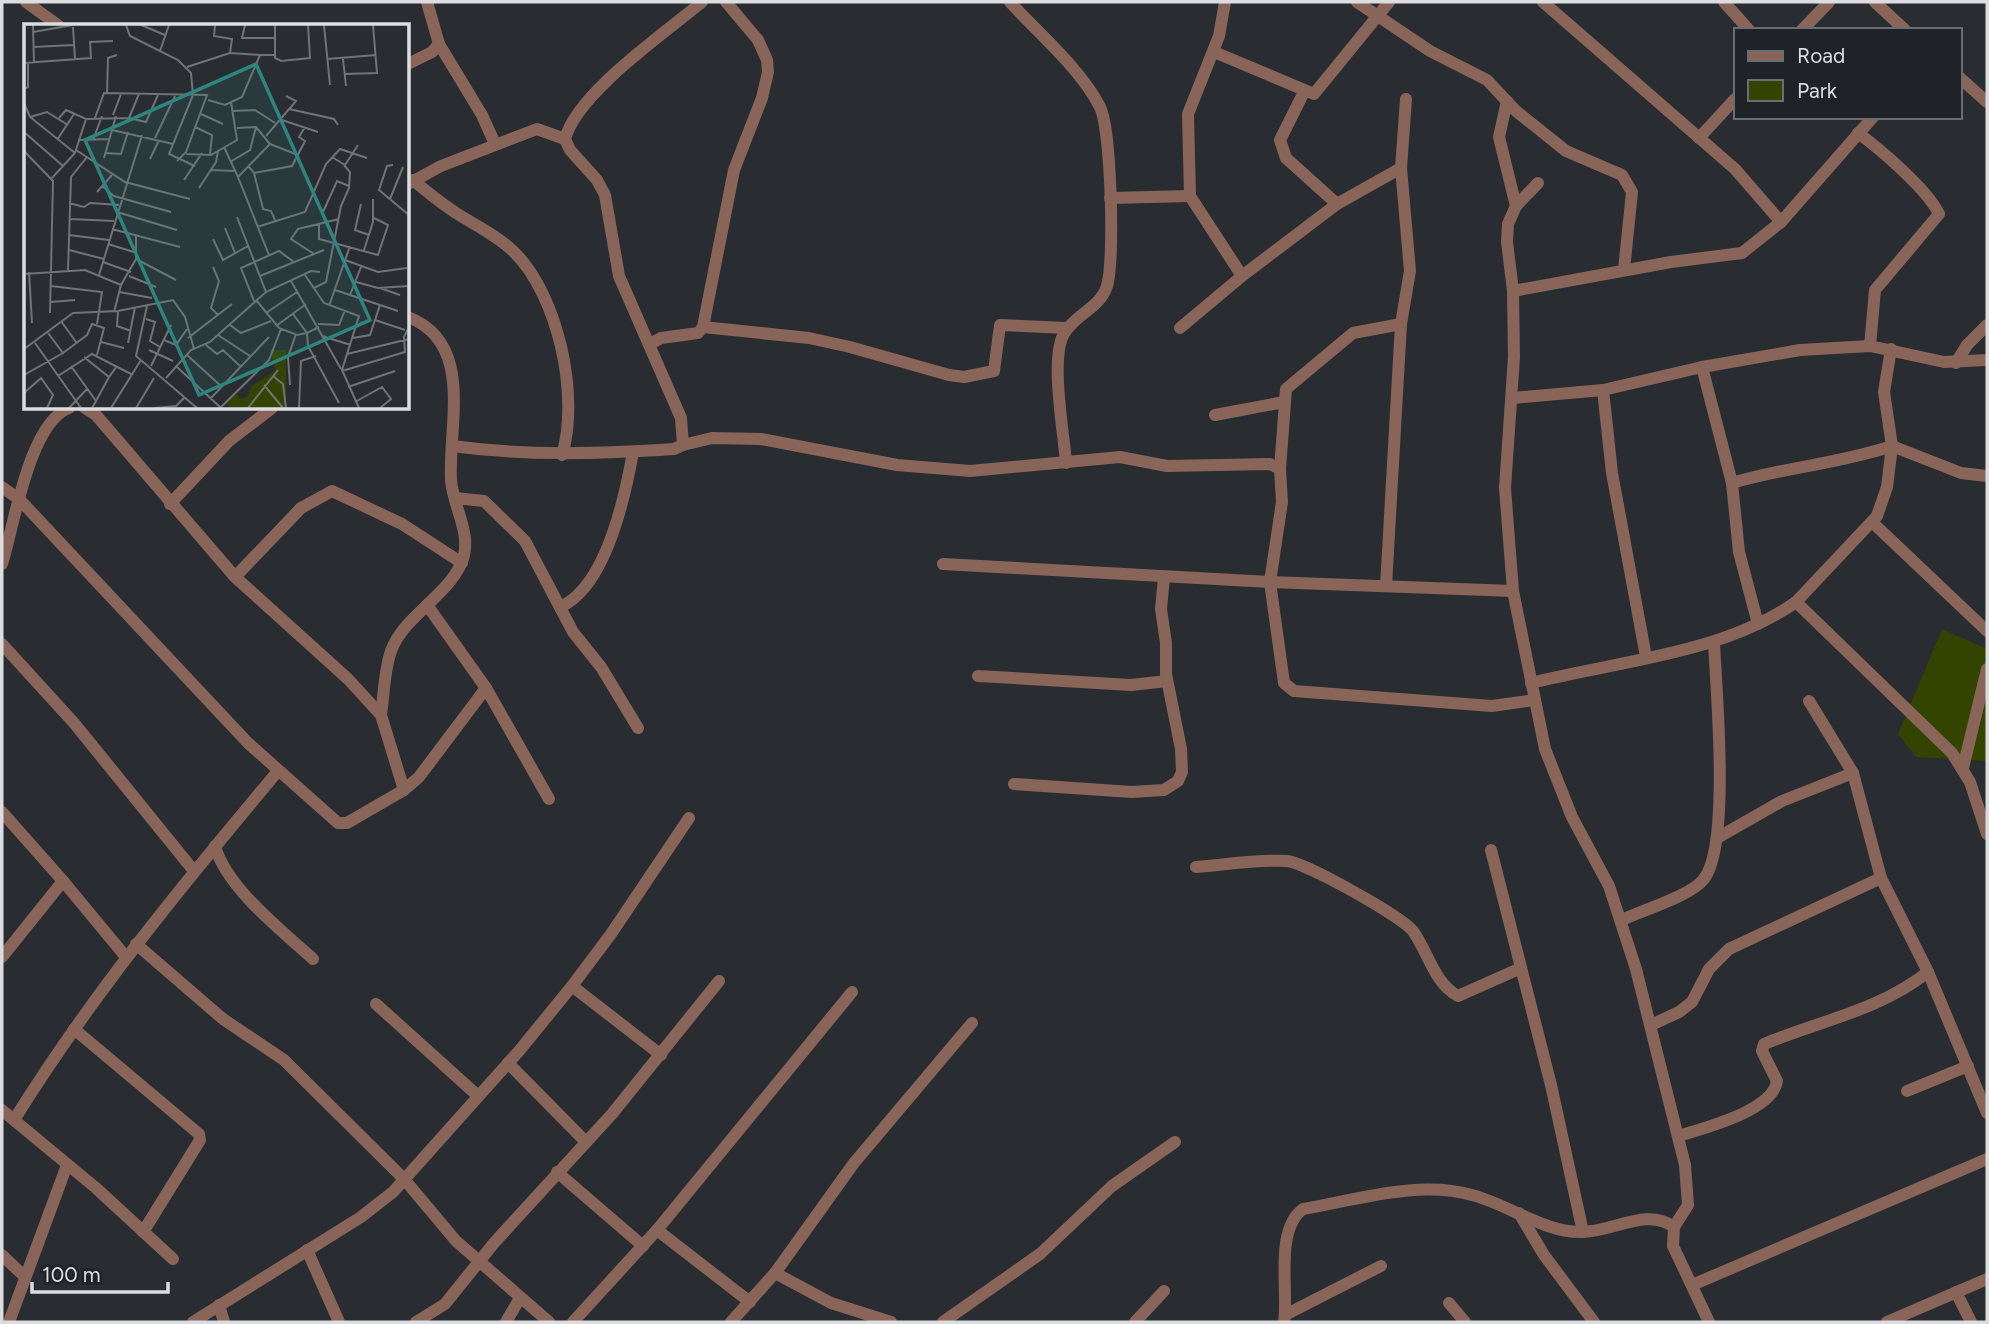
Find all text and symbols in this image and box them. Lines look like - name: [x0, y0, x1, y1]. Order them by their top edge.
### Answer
- inset map: [24, 24, 410, 410]
- legend: [1734, 28, 1961, 119]
- text: Road: [1797, 43, 1845, 68]
- text: Park: [1797, 78, 1838, 103]
- scale bar: [32, 1250, 168, 1294]
- text: 100 m: [42, 1262, 101, 1287]

